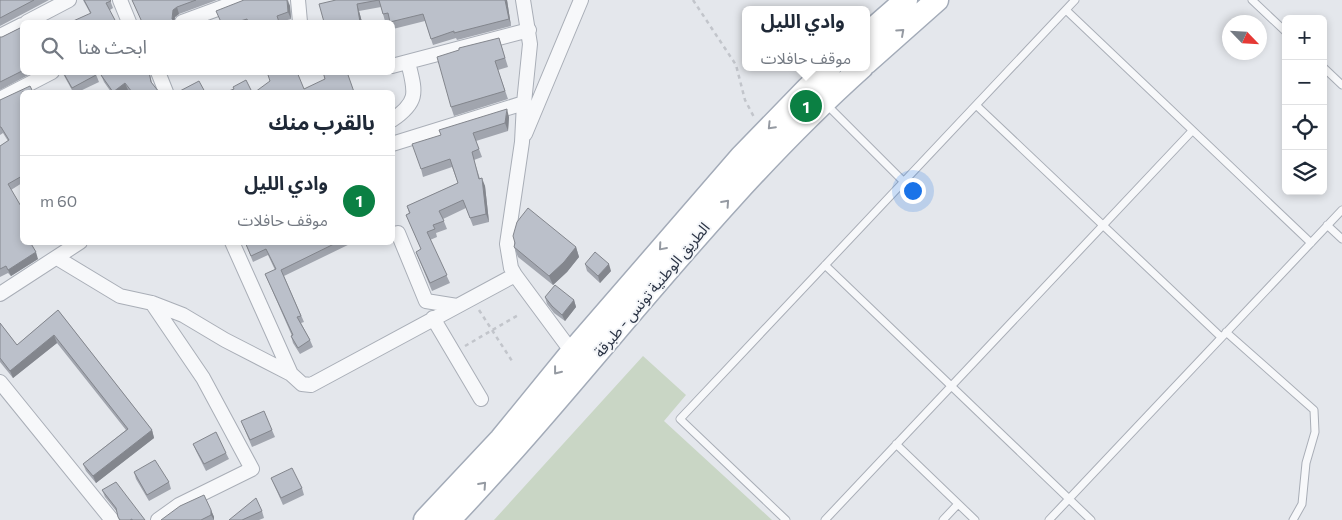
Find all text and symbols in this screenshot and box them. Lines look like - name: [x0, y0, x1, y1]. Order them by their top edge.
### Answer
- popup: [742, 6, 870, 71]
- text: وادي الليل: [761, 9, 845, 32]
- north arrow: [1222, 15, 1267, 60]
- map controls: [1282, 15, 1327, 195]
- button: +: [1282, 15, 1327, 60]
- search box: [20, 20, 395, 75]
- one-way arrow: [896, 29, 905, 38]
- icon: search: [38, 34, 66, 62]
- text: ابحث هنا: [78, 35, 147, 58]
- text: موقف حافلات: [761, 48, 851, 67]
- button: −: [1282, 60, 1327, 105]
- pin: 1: [790, 87, 822, 125]
- button: locate: [1282, 105, 1327, 150]
- text: بالقرب منك: [269, 109, 375, 134]
- one-way arrow: [768, 120, 777, 129]
- button: layers: [1282, 150, 1327, 195]
- text: وادي الليل: [244, 171, 328, 194]
- your location: [900, 178, 926, 204]
- text: 60 m: [40, 191, 77, 210]
- text: 1: [355, 191, 363, 210]
- one-way arrow: [721, 200, 729, 209]
- text: موقف حافلات: [238, 210, 328, 229]
- street label: الطريق الوطنية تونس - طبرقة: [590, 218, 714, 362]
- one-way arrow: [660, 241, 668, 250]
- one-way arrow: [555, 365, 563, 374]
- one-way arrow: [477, 481, 486, 490]

